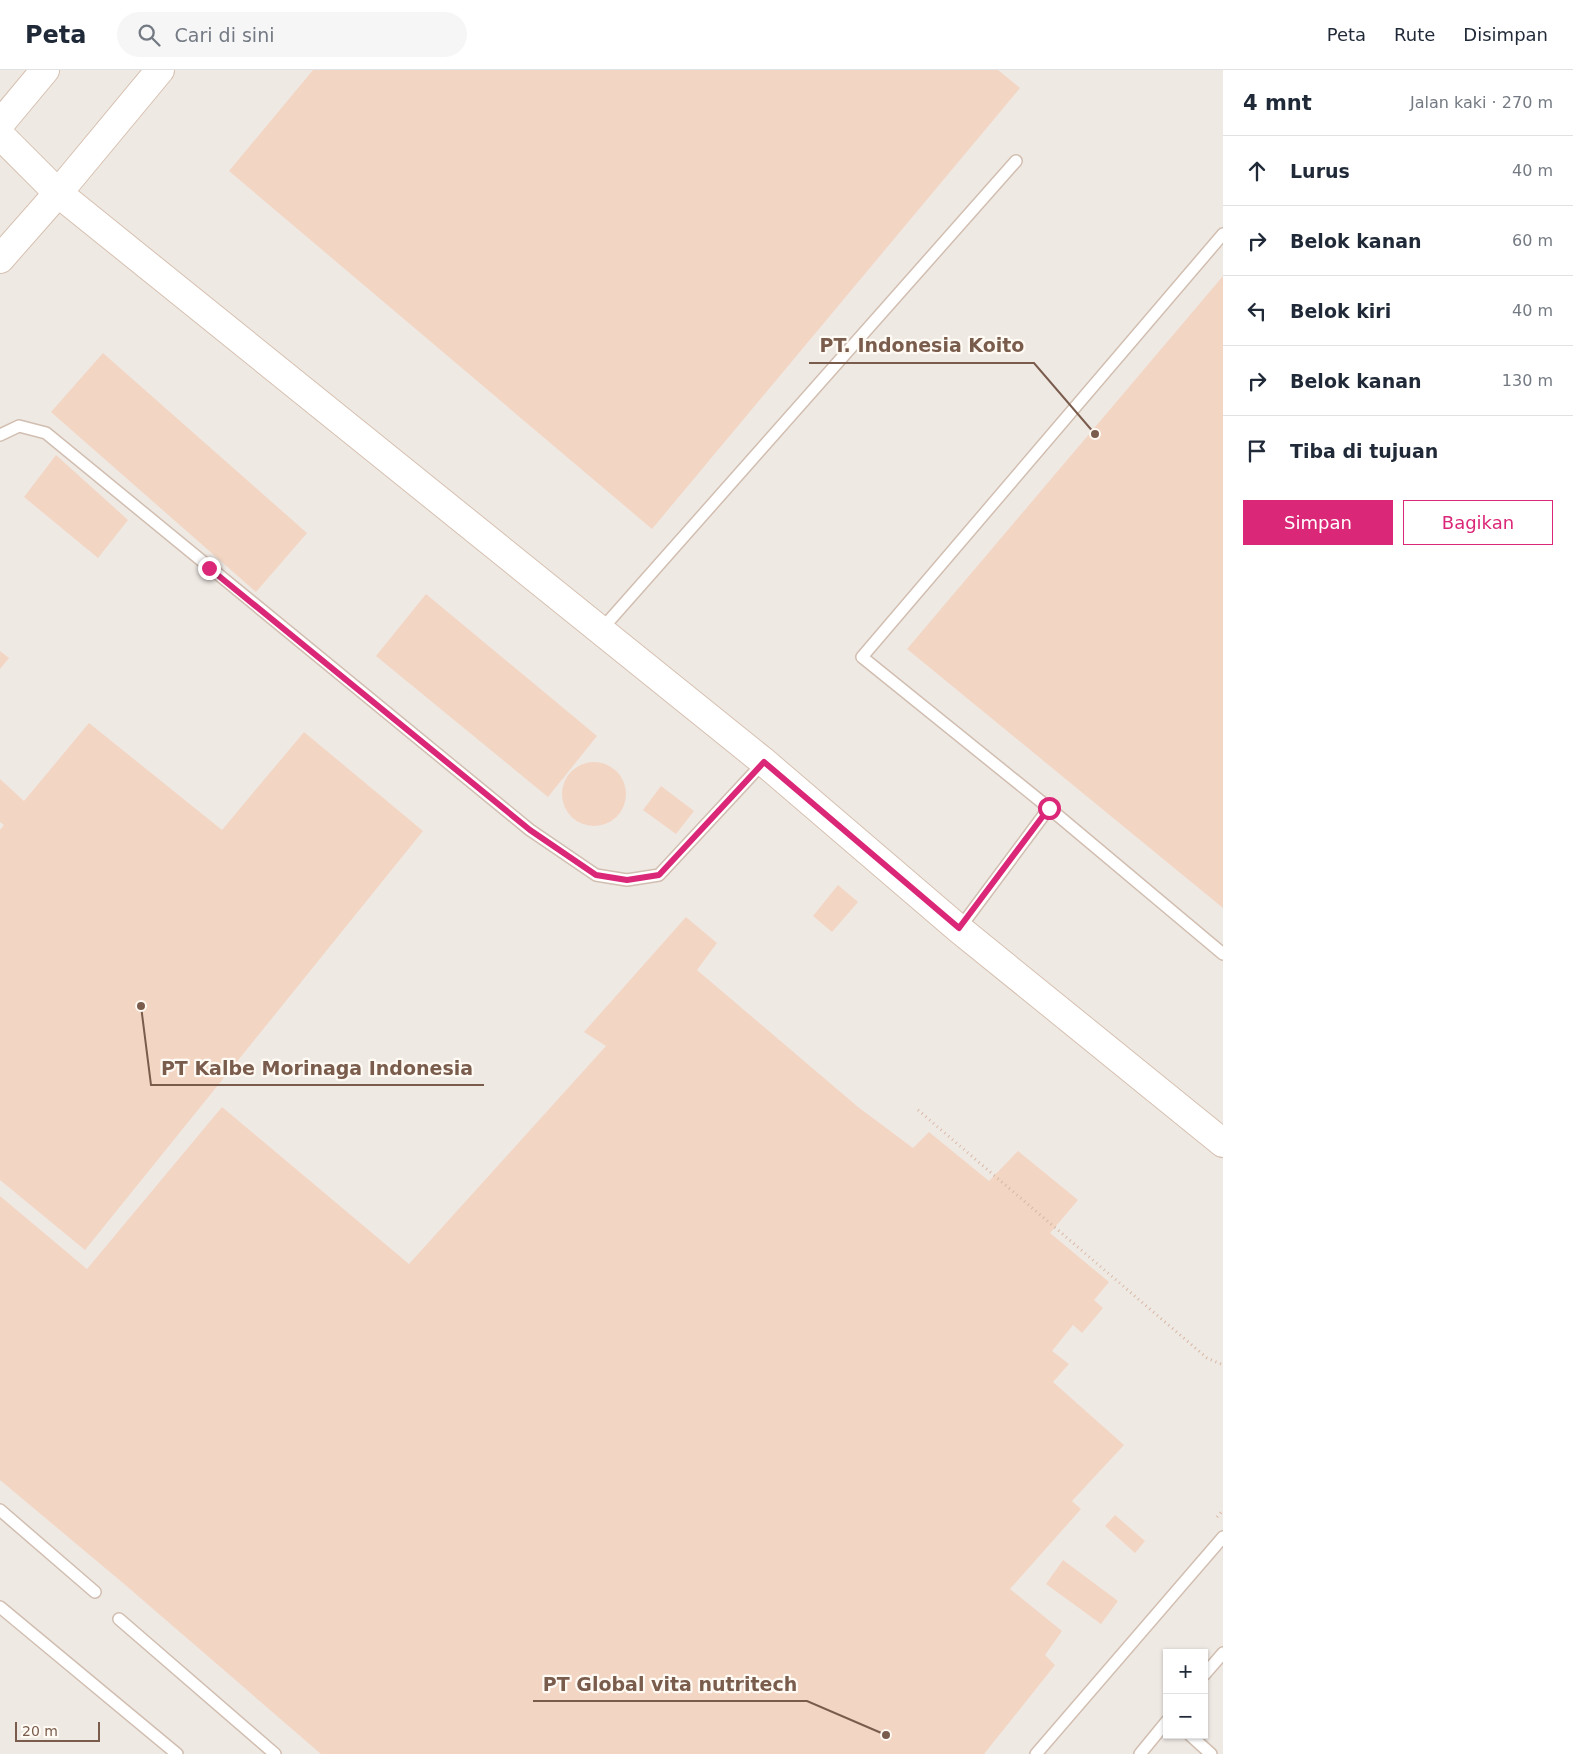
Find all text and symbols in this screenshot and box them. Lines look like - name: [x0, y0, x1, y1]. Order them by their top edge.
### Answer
- search box: [117, 12, 467, 57]
- text: Peta: [25, 21, 87, 49]
- icon: search: [135, 21, 163, 49]
- text: Cari di sini: [175, 24, 274, 46]
- text: Peta: [1327, 24, 1366, 45]
- text: Rute: [1394, 24, 1435, 45]
- text: Disimpan: [1463, 24, 1548, 45]
- text: 4 mnt: [1243, 91, 1312, 115]
- text: Jalan kaki · 270 m: [1410, 93, 1553, 112]
- icon: ahead: [1243, 157, 1271, 185]
- text: Lurus: [1290, 160, 1350, 182]
- text: 40 m: [1512, 161, 1553, 180]
- icon: right: [1243, 227, 1271, 255]
- text: Belok kanan: [1290, 230, 1422, 252]
- text: 60 m: [1512, 231, 1553, 250]
- icon: left: [1243, 297, 1271, 325]
- text: Belok kiri: [1290, 300, 1391, 322]
- text: 40 m: [1512, 301, 1553, 320]
- callout: PT. Indonesia Koito: [809, 329, 1034, 363]
- text: PT. Indonesia Koito: [820, 334, 1024, 356]
- icon: right: [1243, 367, 1271, 395]
- text: Belok kanan: [1290, 370, 1422, 392]
- text: 130 m: [1502, 371, 1553, 390]
- icon: arrive: [1243, 437, 1271, 465]
- text: Tiba di tujuan: [1290, 440, 1438, 462]
- button: Simpan: [1243, 500, 1393, 545]
- button: Bagikan: [1403, 500, 1553, 545]
- route end: [198, 557, 221, 580]
- route start: [1038, 797, 1061, 820]
- callout: PT Kalbe Morinaga Indonesia: [151, 1051, 484, 1085]
- text: PT Kalbe Morinaga Indonesia: [161, 1057, 473, 1079]
- map controls: [1163, 1649, 1208, 1739]
- button: +: [1163, 1649, 1208, 1694]
- callout: PT Global vita nutritech: [533, 1667, 807, 1701]
- text: PT Global vita nutritech: [543, 1673, 797, 1695]
- button: −: [1163, 1694, 1208, 1739]
- scale bar: [15, 1719, 100, 1742]
- text: 20 m: [22, 1723, 58, 1739]

